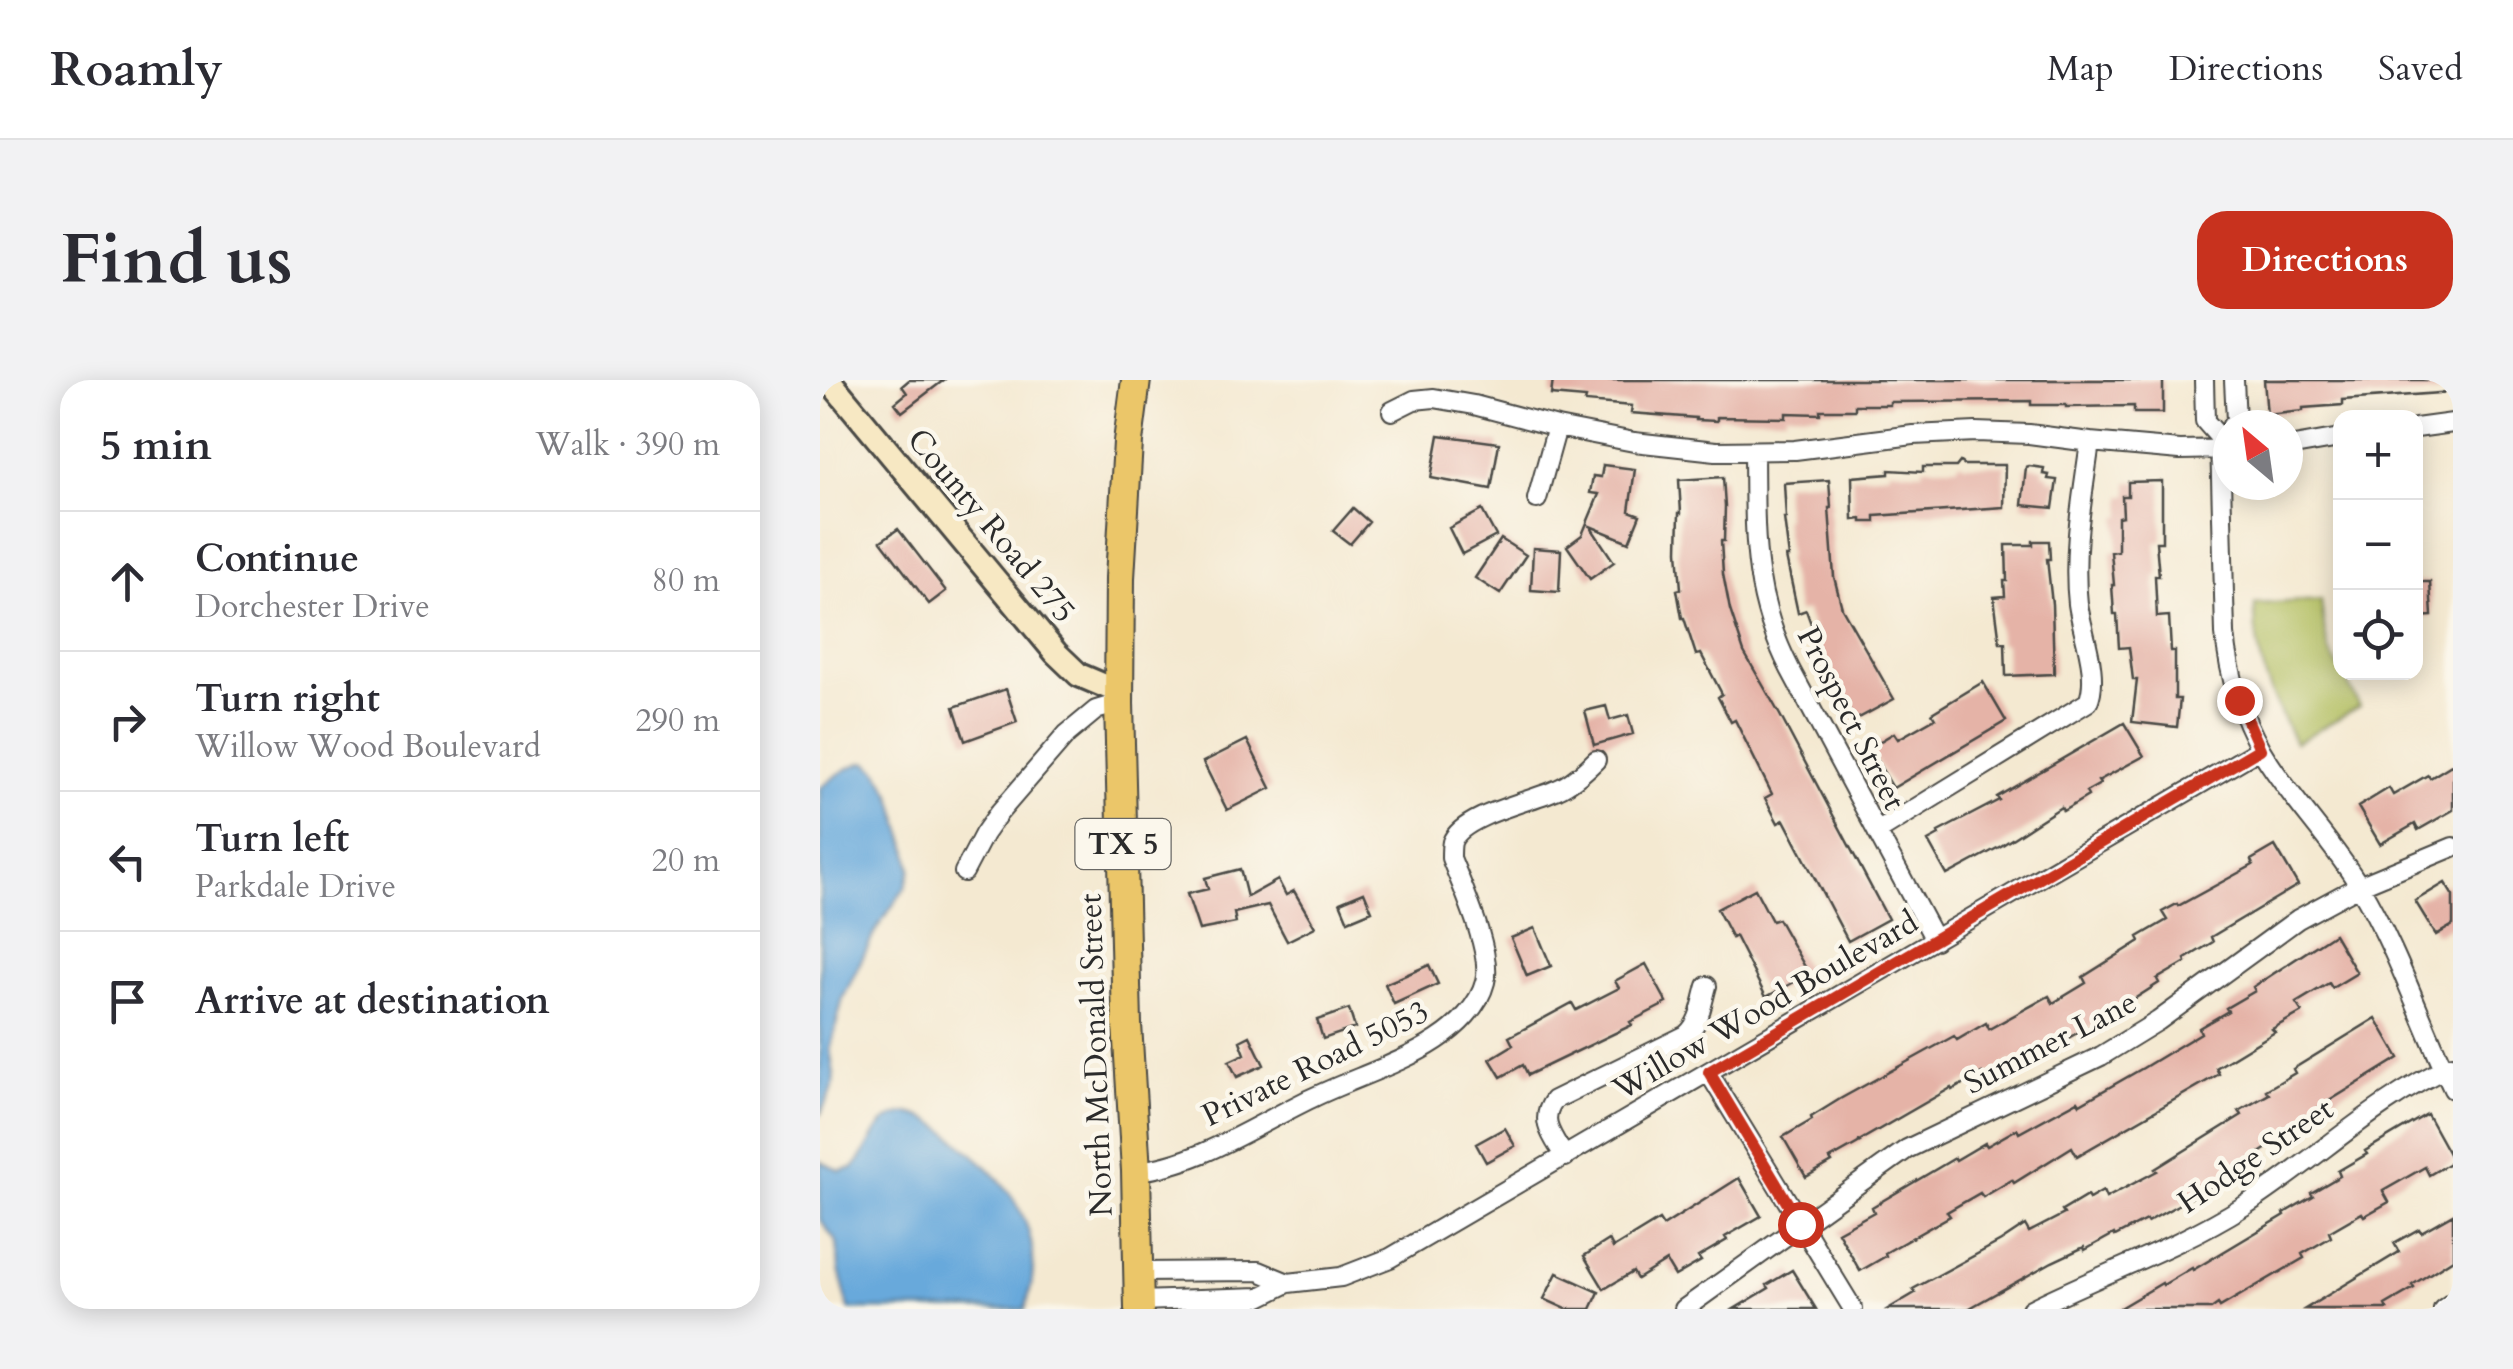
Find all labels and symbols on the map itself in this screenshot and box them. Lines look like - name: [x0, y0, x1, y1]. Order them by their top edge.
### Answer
- north arrow: [2213, 410, 2303, 500]
- street label: County Road 275: [897, 419, 1086, 632]
- street label: Prospect Street: [1786, 619, 1916, 818]
- route end: [2217, 678, 2263, 724]
- road number: TX 5: [1076, 819, 1170, 869]
- street label: North McDonald Street: [1068, 893, 1124, 1217]
- street label: Willow Wood Boulevard: [1604, 900, 1926, 1112]
- street label: Summer Lane: [1957, 981, 2144, 1105]
- street label: Private Road 5053: [1195, 990, 1436, 1138]
- street label: Hodge Street: [2169, 1088, 2342, 1224]
- route start: [1778, 1202, 1824, 1248]

